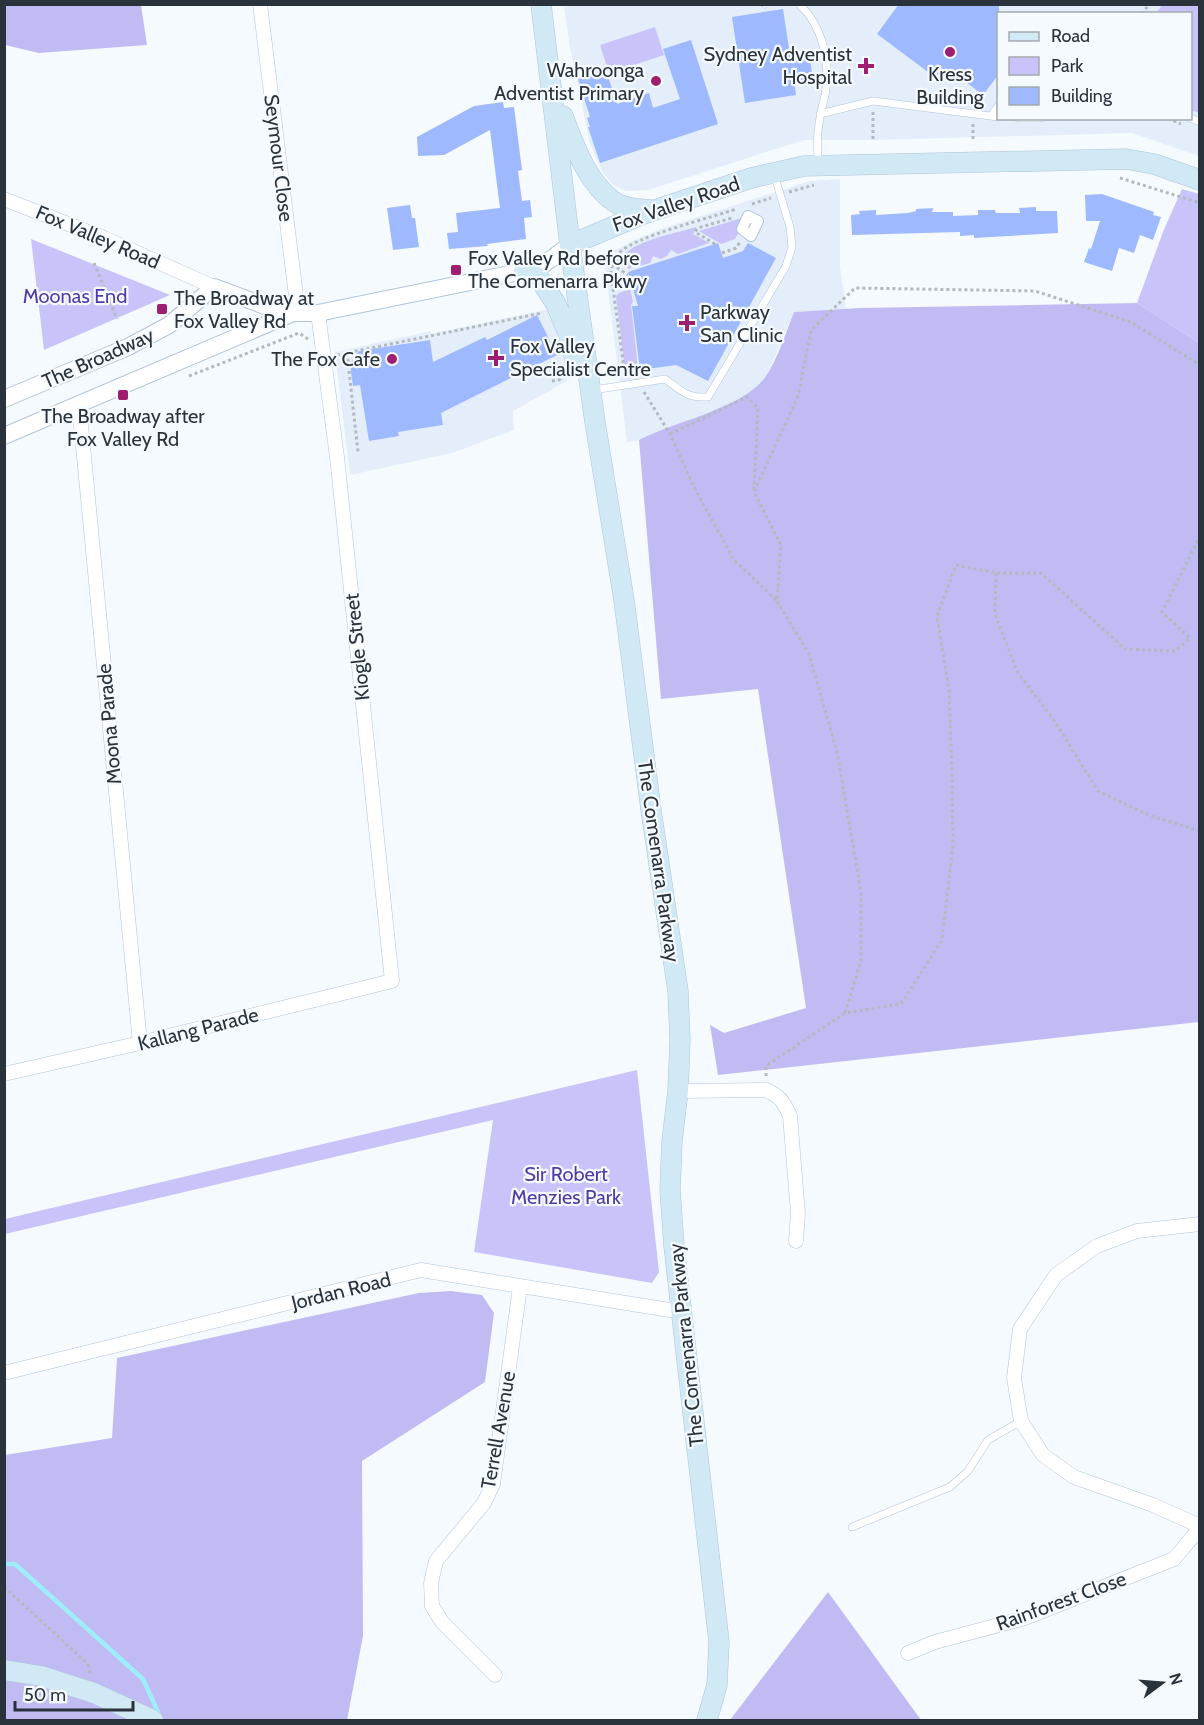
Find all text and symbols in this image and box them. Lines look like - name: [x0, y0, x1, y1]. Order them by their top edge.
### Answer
- legend: [997, 12, 1192, 120]
- text: Road: [1051, 25, 1090, 47]
- place label: Sydney Adventist Hospital: [704, 42, 852, 89]
- marker: Kress Building: [943, 45, 957, 59]
- text: Park: [1051, 55, 1084, 77]
- marker: Sydney Adventist Hospital: [857, 57, 875, 75]
- place label: Wahroonga Adventist Primary: [494, 58, 644, 105]
- place label: Kress Building: [916, 62, 985, 109]
- marker: Wahroonga Adventist Primary: [649, 74, 663, 88]
- text: Building: [1051, 85, 1113, 107]
- street label: Seymour Close: [259, 93, 299, 223]
- street label: Fox Valley Road: [609, 171, 743, 237]
- street label: Fox Valley Road: [32, 200, 164, 274]
- place label: Fox Valley Rd before The Comenarra Pkwy: [468, 246, 647, 293]
- marker: Fox Valley Rd before The Comenarra Pkwy: [449, 263, 463, 277]
- park label: Moonas End: [23, 284, 127, 308]
- place label: The Broadway at Fox Valley Rd: [174, 286, 314, 333]
- place label: Parkway San Clinic: [700, 300, 783, 347]
- marker: The Broadway at Fox Valley Rd: [155, 302, 169, 316]
- marker: Parkway San Clinic: [678, 314, 696, 332]
- street label: The Broadway: [39, 323, 157, 393]
- place label: Fox Valley Specialist Centre: [510, 334, 651, 381]
- place label: The Fox Cafe: [271, 347, 380, 371]
- marker: Fox Valley Specialist Centre: [487, 349, 505, 367]
- marker: The Fox Cafe: [385, 352, 399, 366]
- marker: The Broadway after Fox Valley Rd: [116, 388, 130, 402]
- place label: The Broadway after Fox Valley Rd: [41, 404, 205, 451]
- street label: Kiogle Street: [339, 592, 375, 702]
- street label: Moona Parade: [92, 663, 126, 785]
- street label: The Comenarra Parkway: [633, 758, 685, 964]
- street label: Kallang Parade: [135, 1002, 261, 1056]
- park label: Sir Robert Menzies Park: [511, 1162, 621, 1209]
- street label: The Comenarra Parkway: [663, 1242, 709, 1448]
- street label: Jordan Road: [288, 1267, 393, 1315]
- street label: Terrell Avenue: [476, 1369, 520, 1491]
- street label: Rainforest Close: [993, 1566, 1129, 1636]
- north arrow: [1132, 1653, 1192, 1713]
- text: N: [1165, 1671, 1187, 1687]
- scale bar: [15, 1674, 134, 1712]
- text: 50 m: [24, 1684, 66, 1706]

